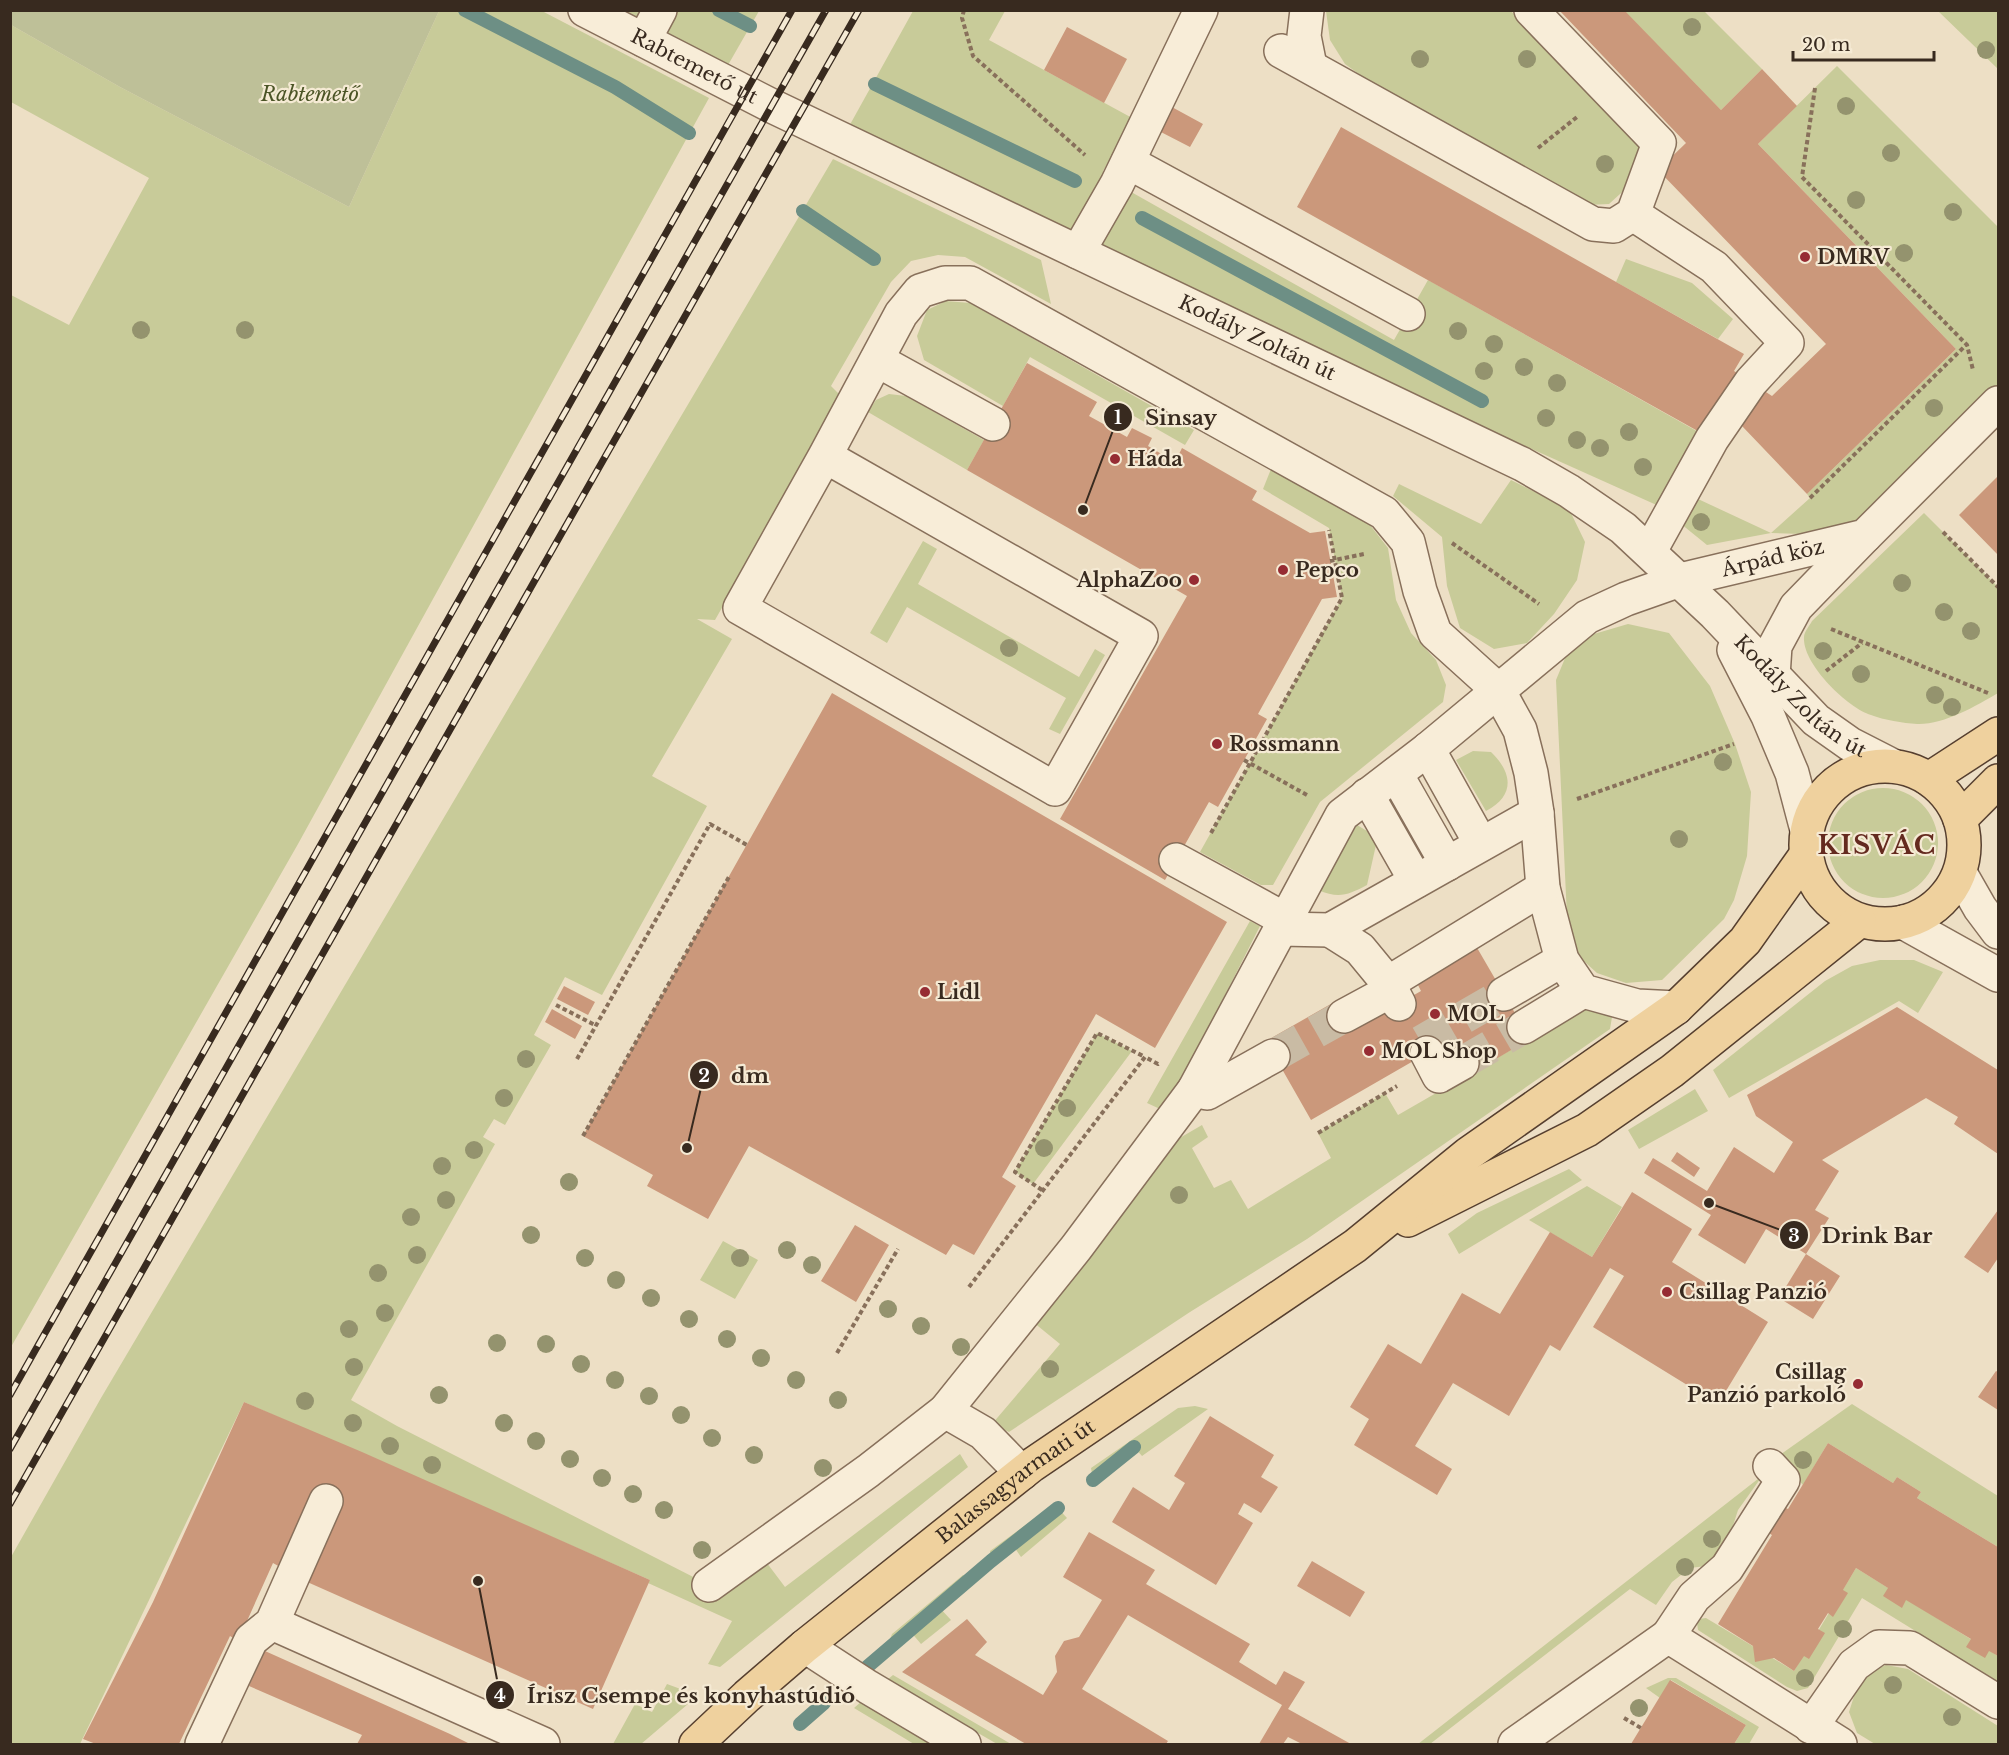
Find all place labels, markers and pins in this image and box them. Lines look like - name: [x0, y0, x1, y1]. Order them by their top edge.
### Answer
- place label: DMRV: [1817, 245, 1890, 269]
- marker: DMRV: [1798, 250, 1812, 264]
- callout: Sinsay: [1103, 398, 1228, 437]
- place label: Háda: [1127, 447, 1183, 471]
- marker: Háda: [1108, 452, 1122, 466]
- place label: Pepco: [1295, 558, 1359, 582]
- marker: Pepco: [1276, 563, 1290, 577]
- place label: AlphaZoo: [1076, 568, 1182, 592]
- marker: AlphaZoo: [1187, 573, 1201, 587]
- place label: Rossmann: [1229, 732, 1340, 756]
- marker: Rossmann: [1210, 737, 1224, 751]
- place label: Lidl: [937, 980, 980, 1004]
- marker: Lidl: [918, 985, 932, 999]
- place label: MOL: [1447, 1002, 1503, 1026]
- marker: MOL: [1428, 1007, 1442, 1021]
- place label: MOL Shop: [1381, 1039, 1497, 1063]
- marker: MOL Shop: [1362, 1044, 1376, 1058]
- callout: dm: [689, 1056, 781, 1095]
- callout: Drink Bar: [1779, 1216, 1944, 1255]
- place label: Csillag Panzió: [1679, 1280, 1827, 1304]
- marker: Csillag Panzió: [1660, 1285, 1674, 1299]
- place label: Csillag Panzió parkoló: [1687, 1360, 1847, 1407]
- marker: Csillag Panzió parkoló: [1851, 1377, 1865, 1391]
- callout: Írisz Csempe és konyhastúdió: [485, 1676, 867, 1715]

